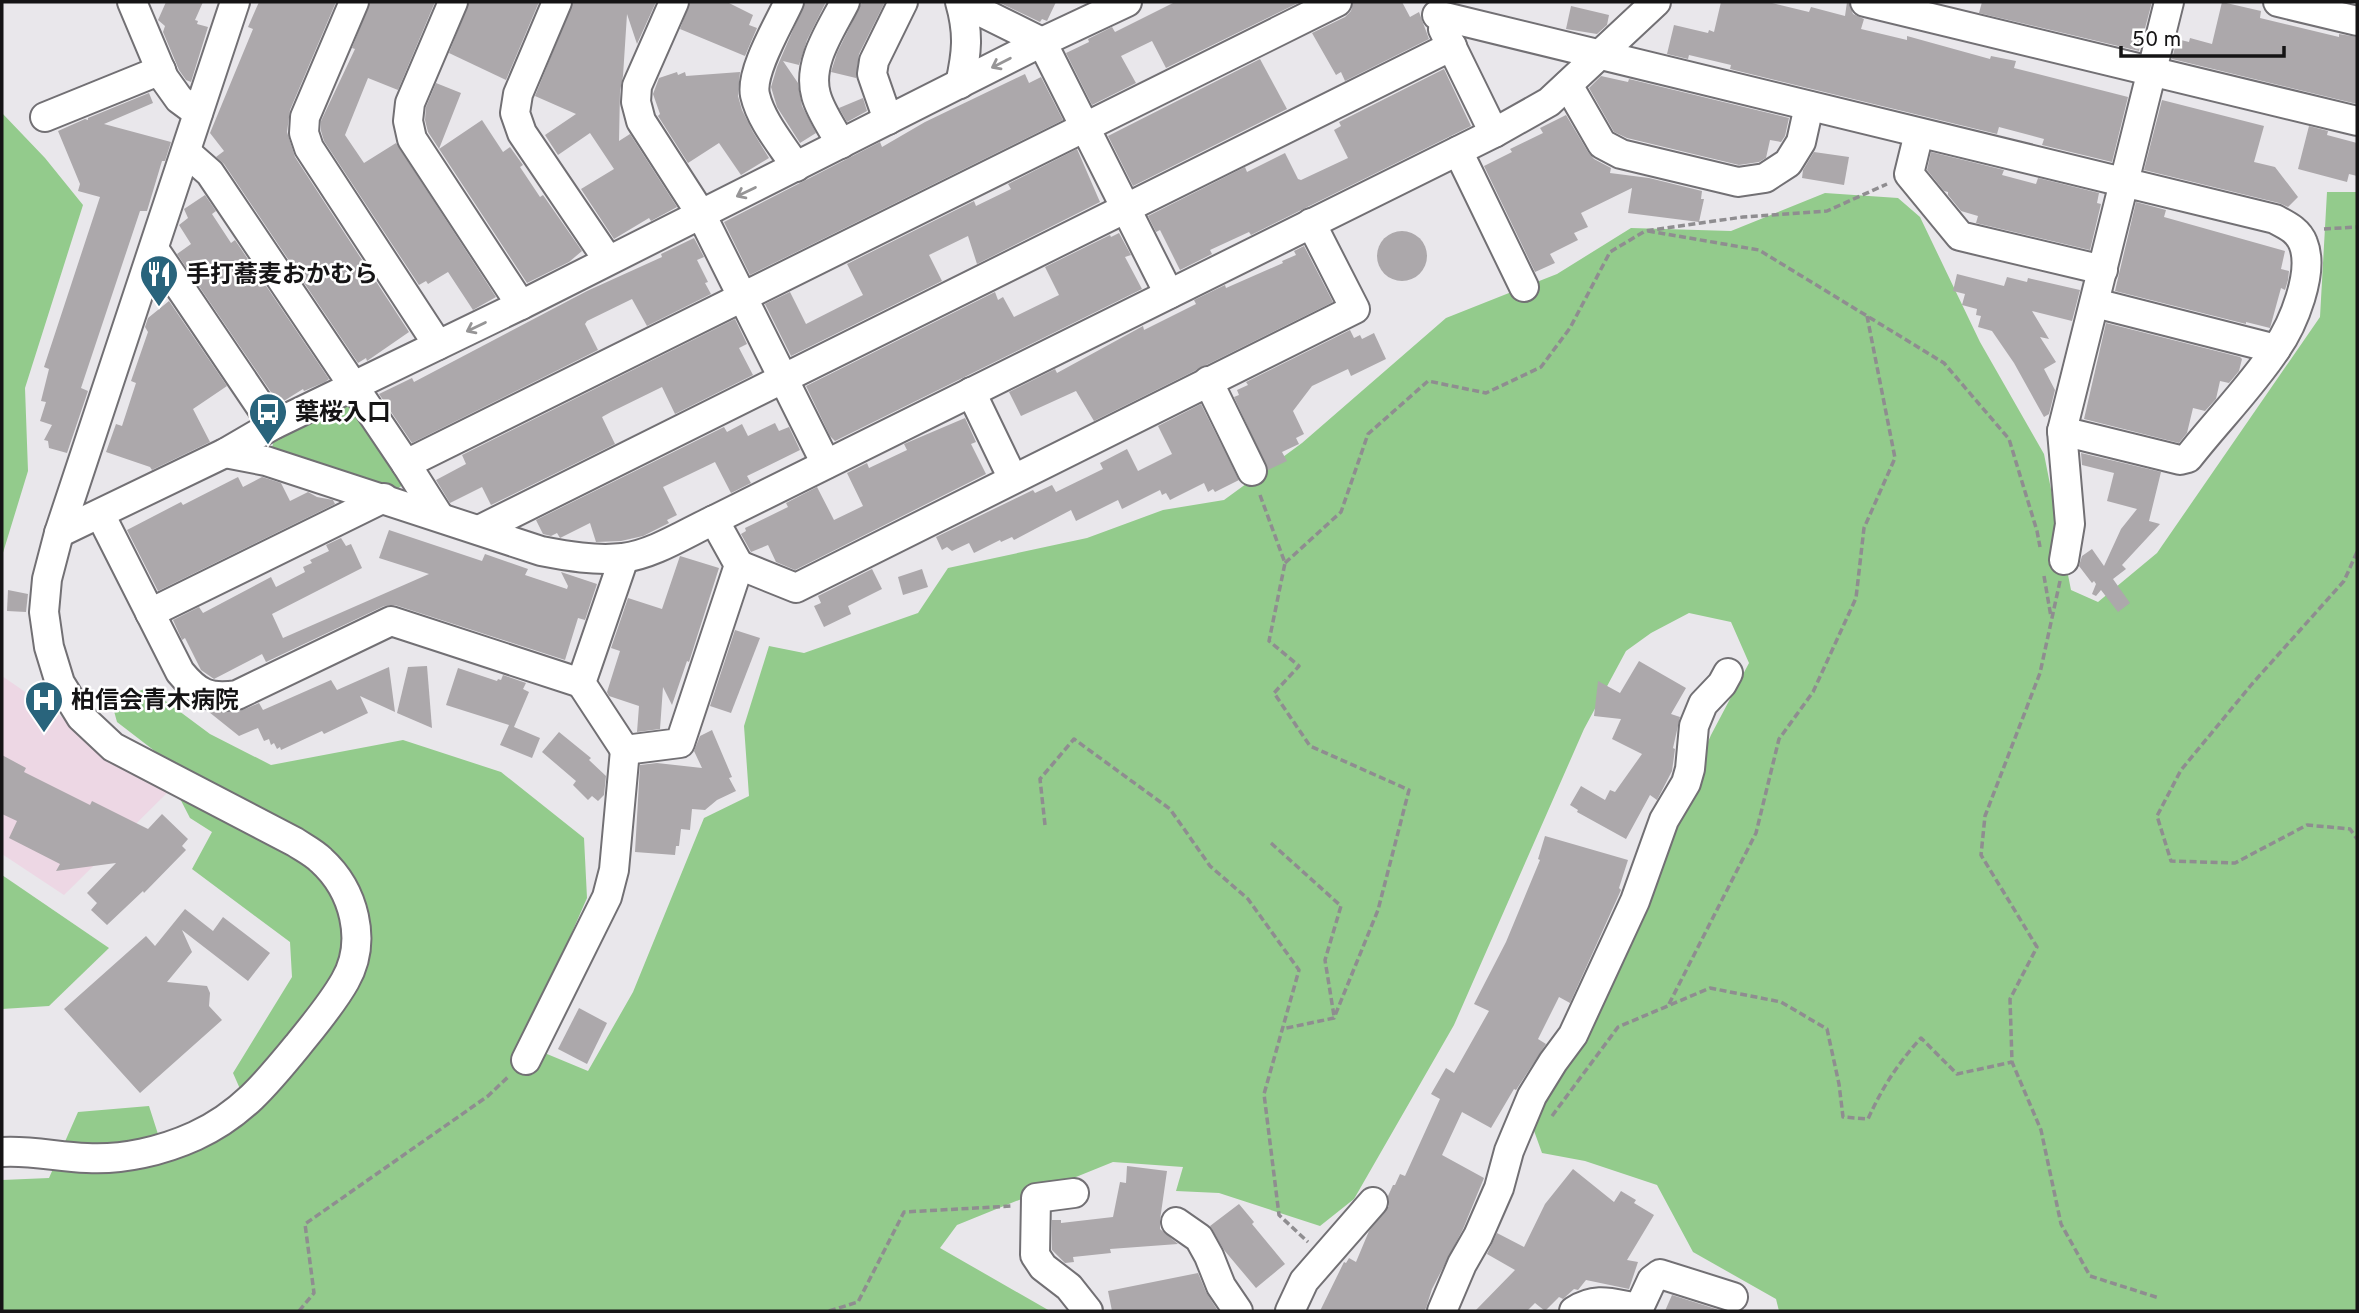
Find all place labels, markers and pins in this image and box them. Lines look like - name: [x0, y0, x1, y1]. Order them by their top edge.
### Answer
- restaurant icon: 手打蕎麦おかむら: [138, 253, 180, 308]
- place label: 手打蕎麦おかむら: [186, 261, 378, 291]
- bus stop icon: 葉桜入口: [247, 391, 289, 446]
- place label: 葉桜入口: [295, 399, 391, 429]
- hospital icon: 柏信会青木病院: [23, 679, 65, 734]
- place label: 柏信会青木病院: [71, 687, 239, 717]

